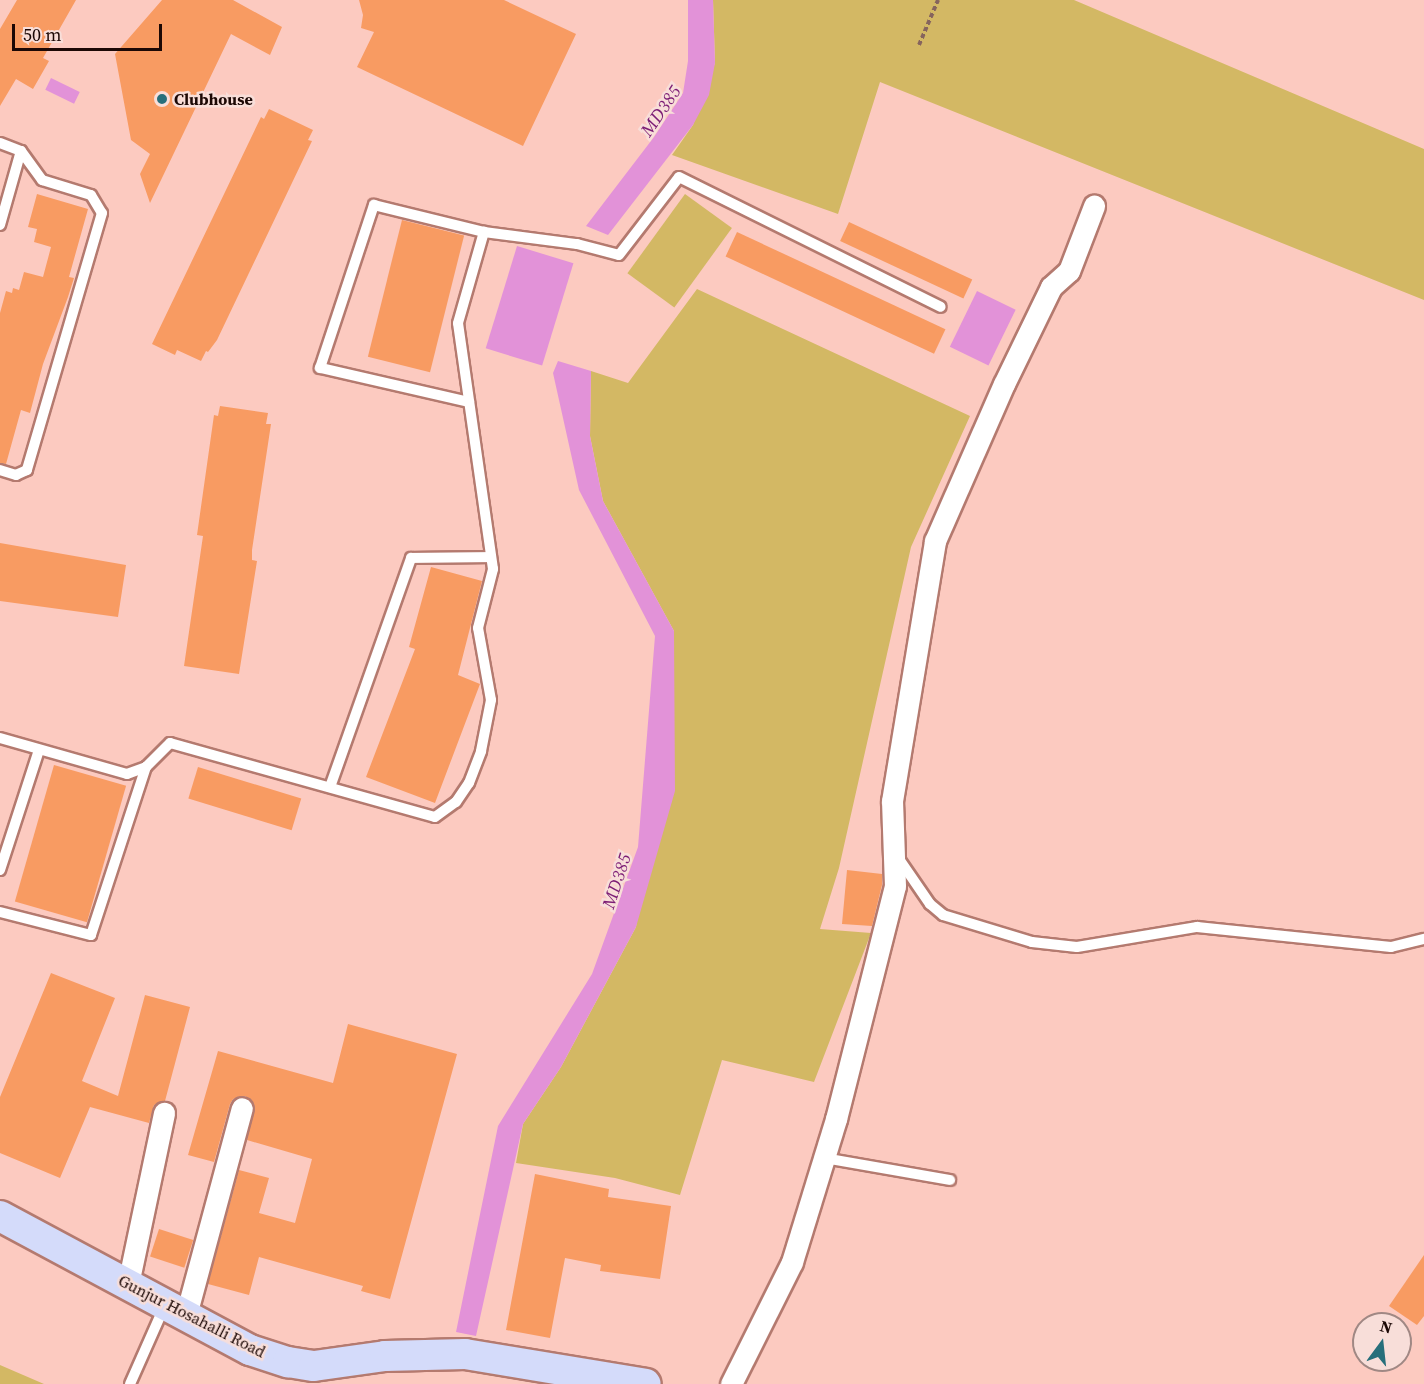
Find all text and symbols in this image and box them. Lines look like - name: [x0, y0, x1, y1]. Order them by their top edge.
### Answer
- scale bar: [15, 12, 165, 50]
- text: 50 m: [23, 22, 61, 47]
- water label: MD385: [636, 81, 686, 141]
- place label: Clubhouse: [174, 89, 253, 109]
- marker: Clubhouse: [155, 92, 169, 106]
- water label: MD385: [598, 851, 636, 911]
- street label: Gunjur Hosahalli Road: [115, 1271, 269, 1361]
- north arrow: [1352, 1312, 1412, 1372]
- text: N: [1378, 1314, 1395, 1339]

